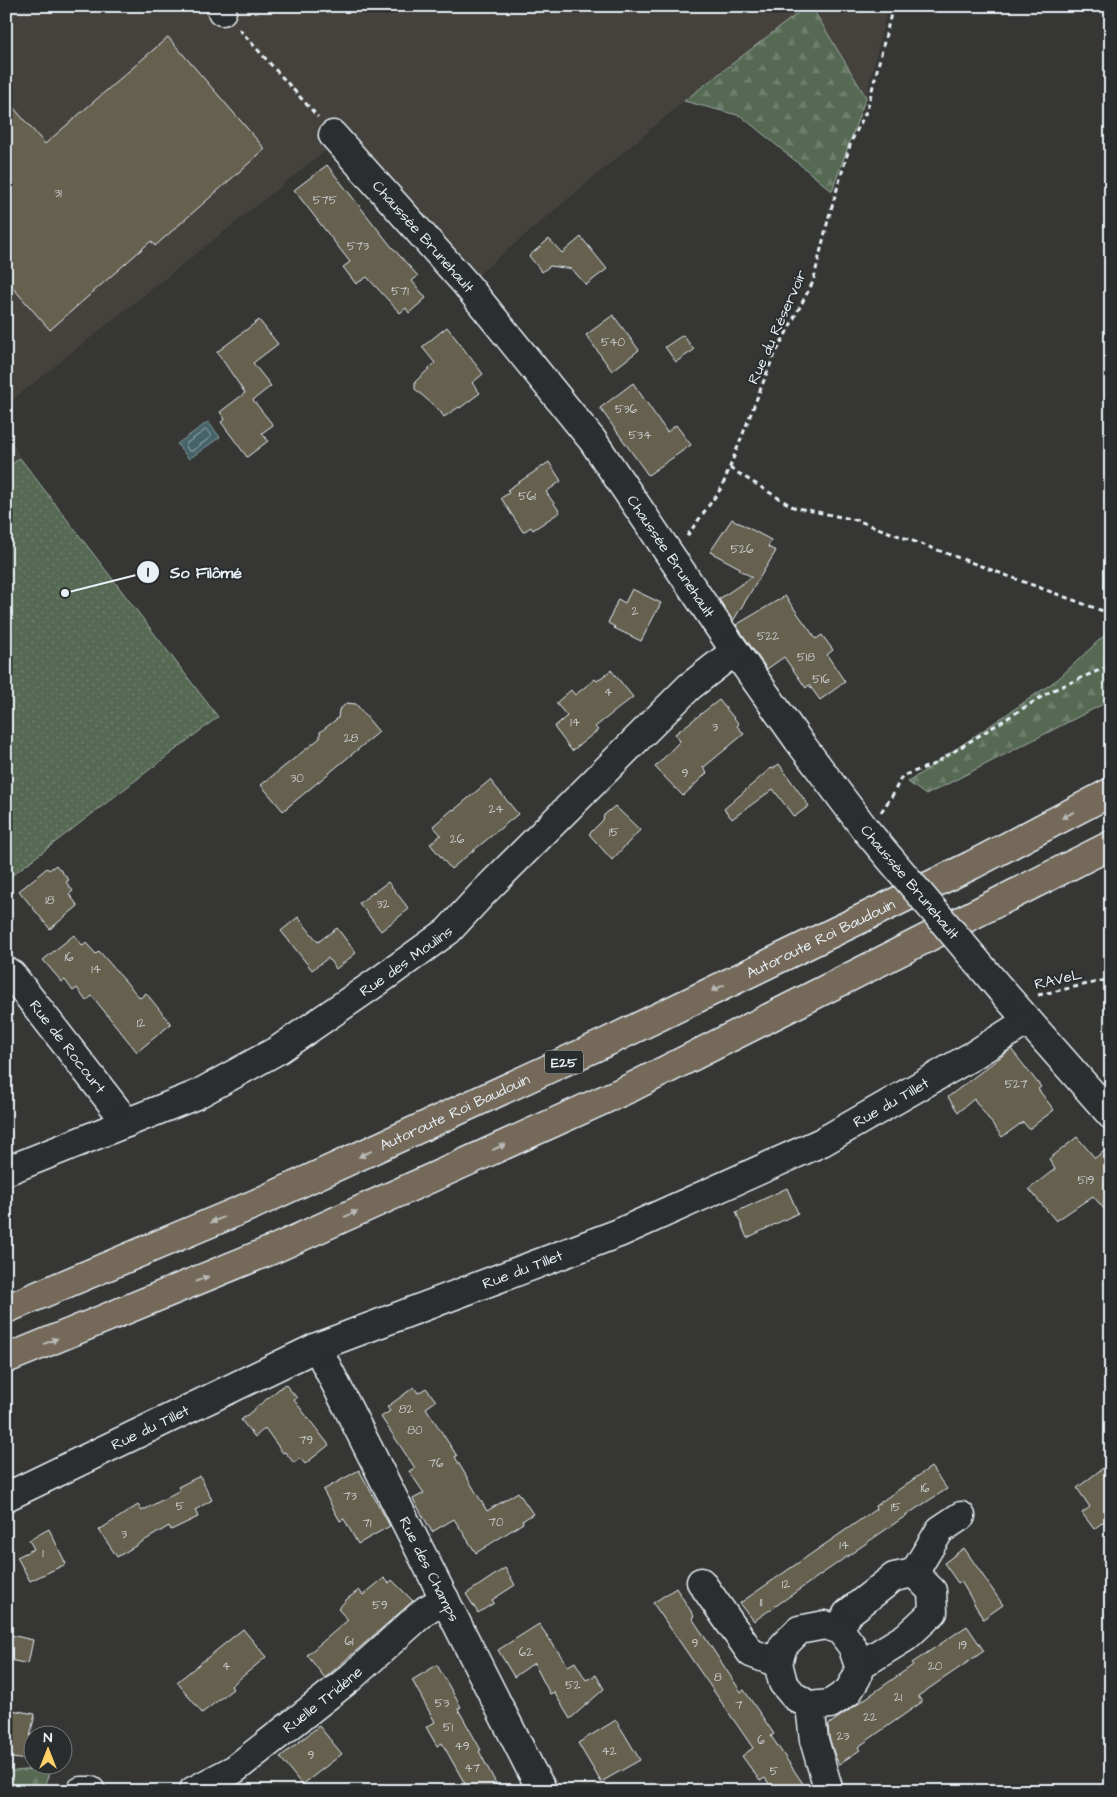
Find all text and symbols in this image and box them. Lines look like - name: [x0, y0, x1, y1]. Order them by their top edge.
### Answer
- street label: Chaussée Brunehault: [367, 176, 479, 297]
- house number: 31: [54, 185, 62, 202]
- house number: 575: [313, 192, 338, 209]
- house number: 573: [347, 238, 369, 255]
- street label: Rue du Réservoir: [743, 267, 812, 388]
- house number: 571: [391, 283, 409, 300]
- house number: 540: [601, 334, 626, 351]
- house number: 536: [615, 401, 638, 418]
- house number: 534: [629, 427, 651, 444]
- house number: 561: [518, 488, 536, 505]
- street label: Chaussée Brunehault: [622, 491, 720, 622]
- house number: 526: [731, 541, 754, 558]
- callout: So Filômé: [136, 557, 252, 588]
- text: 1: [147, 562, 149, 583]
- text: So Filômé: [169, 562, 242, 584]
- house number: 2: [632, 603, 639, 620]
- house number: 522: [757, 628, 779, 645]
- house number: 518: [797, 649, 815, 666]
- house number: 516: [812, 671, 830, 688]
- house number: 4: [604, 684, 612, 701]
- house number: 14: [570, 714, 580, 731]
- house number: 3: [712, 719, 718, 736]
- house number: 28: [344, 730, 359, 747]
- house number: 9: [682, 765, 689, 782]
- house number: 30: [290, 770, 304, 787]
- house number: 24: [488, 801, 504, 818]
- one-way arrow: [1060, 811, 1075, 819]
- street label: Chaussée Brunehault: [855, 820, 964, 944]
- house number: 15: [609, 824, 620, 841]
- house number: 26: [450, 831, 465, 848]
- house number: 18: [45, 892, 55, 909]
- street label: Autoroute Roi Baudouin: [743, 894, 899, 984]
- house number: 32: [377, 896, 390, 913]
- street label: Rue des Moulins: [355, 921, 457, 1002]
- house number: 16: [64, 949, 74, 966]
- house number: 14: [91, 961, 101, 978]
- street label: RAVeL: [1032, 964, 1085, 995]
- one-way arrow: [711, 984, 725, 992]
- street label: Rue de Rocourt: [24, 996, 110, 1098]
- house number: 12: [137, 1015, 145, 1032]
- road number: E25: [545, 1050, 583, 1074]
- street label: Autoroute Roi Baudouin: [376, 1069, 534, 1156]
- street label: Rue du Tillet: [849, 1073, 933, 1133]
- house number: 527: [1005, 1076, 1028, 1093]
- one-way arrow: [492, 1143, 506, 1151]
- one-way arrow: [358, 1150, 372, 1158]
- house number: 519: [1078, 1172, 1095, 1189]
- one-way arrow: [344, 1210, 358, 1218]
- one-way arrow: [210, 1217, 224, 1225]
- street label: Rue du Tillet: [480, 1245, 566, 1295]
- one-way arrow: [194, 1275, 209, 1282]
- one-way arrow: [44, 1337, 59, 1345]
- street label: Rue du Tillet: [108, 1400, 193, 1456]
- house number: 82: [399, 1401, 413, 1418]
- house number: 80: [407, 1422, 423, 1439]
- house number: 79: [299, 1432, 313, 1449]
- house number: 76: [429, 1455, 444, 1472]
- house number: 16: [920, 1480, 930, 1497]
- house number: 73: [343, 1488, 357, 1505]
- house number: 5: [176, 1498, 185, 1515]
- house number: 15: [891, 1499, 902, 1516]
- street label: Rue des Champs: [394, 1513, 465, 1626]
- house number: 70: [489, 1514, 504, 1531]
- house number: 71: [363, 1515, 372, 1532]
- house number: 3: [121, 1526, 127, 1543]
- house number: 14: [839, 1537, 849, 1554]
- house number: 1: [42, 1545, 44, 1562]
- house number: 12: [782, 1576, 790, 1593]
- house number: 11: [759, 1594, 763, 1611]
- house number: 59: [372, 1597, 388, 1614]
- house number: 61: [344, 1633, 354, 1650]
- house number: 9: [692, 1635, 699, 1652]
- house number: 19: [959, 1637, 967, 1654]
- house number: 62: [519, 1644, 533, 1661]
- house number: 4: [222, 1658, 230, 1675]
- house number: 20: [928, 1658, 943, 1675]
- street label: Ruelle Tridène: [278, 1662, 367, 1738]
- house number: 8: [714, 1669, 722, 1686]
- house number: 52: [565, 1677, 581, 1694]
- house number: 21: [894, 1689, 903, 1706]
- house number: 53: [435, 1695, 449, 1712]
- house number: 7: [735, 1697, 743, 1714]
- house number: 22: [863, 1709, 877, 1726]
- house number: 51: [443, 1719, 453, 1736]
- north arrow: [22, 1724, 72, 1774]
- text: N: [44, 1728, 53, 1748]
- house number: 23: [837, 1728, 849, 1745]
- house number: 6: [757, 1732, 765, 1749]
- house number: 49: [455, 1738, 470, 1755]
- house number: 42: [601, 1743, 617, 1760]
- house number: 9: [308, 1747, 315, 1764]
- house number: 47: [464, 1760, 480, 1777]
- house number: 5: [770, 1763, 779, 1780]

